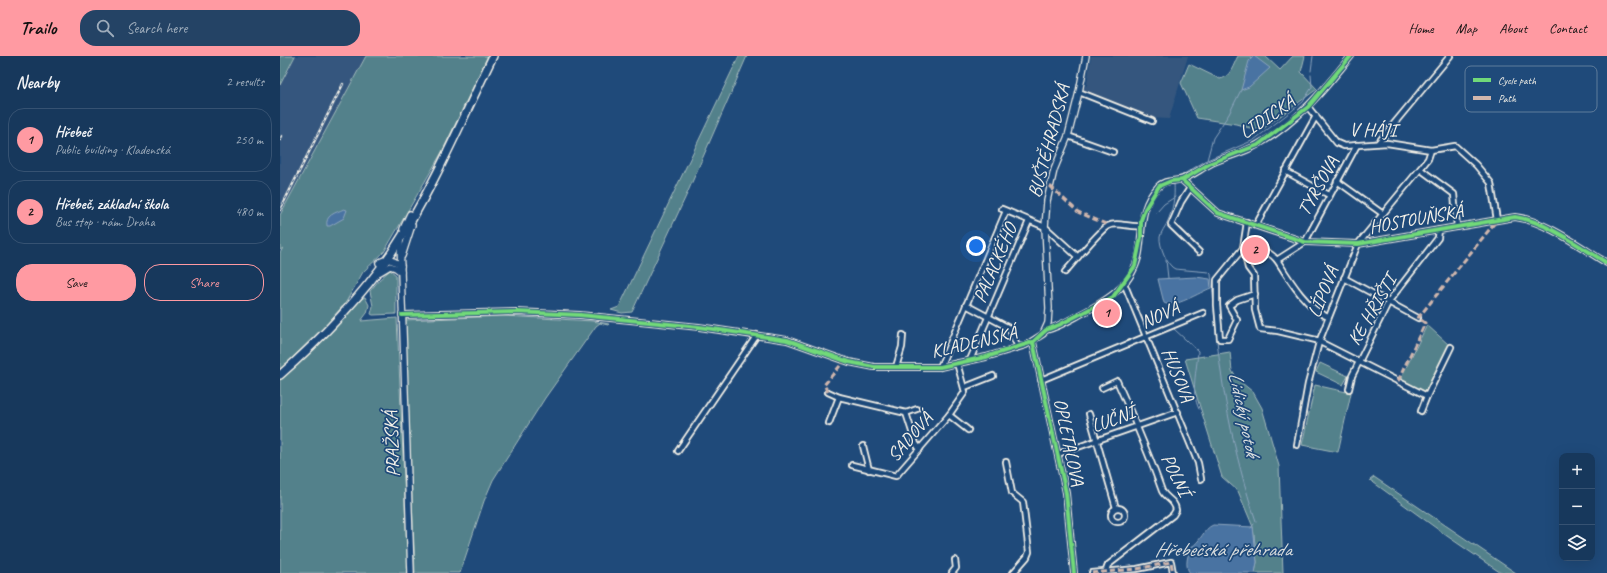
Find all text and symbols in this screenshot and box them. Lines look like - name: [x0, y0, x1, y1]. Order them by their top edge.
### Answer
- search box: [80, 10, 360, 46]
- text: Trailo: [20, 16, 56, 40]
- icon: search: [94, 17, 116, 39]
- text: Search here: [126, 19, 188, 38]
- text: Home: [1408, 20, 1434, 37]
- text: Map: [1456, 20, 1477, 37]
- text: About: [1499, 20, 1527, 37]
- text: Contact: [1549, 20, 1587, 37]
- legend: [1465, 66, 1597, 112]
- text: Nearby: [16, 72, 59, 93]
- text: Cycle path: [1498, 73, 1537, 87]
- text: 2 results: [226, 74, 264, 90]
- street label: BUŠTĚHRADSKÁ: [1022, 79, 1076, 200]
- street label: LIDICKÁ: [1235, 88, 1301, 144]
- text: Path: [1498, 91, 1517, 105]
- street label: V HÁJI: [1349, 118, 1401, 142]
- text: Hřebeč: [55, 123, 91, 142]
- text: 1: [27, 132, 33, 148]
- text: 250 m: [235, 132, 263, 148]
- text: Public building · Kladenská: [55, 142, 170, 158]
- street label: TYRŠOVA: [1292, 152, 1344, 220]
- text: Hřebeč, základní škola: [55, 195, 168, 214]
- street label: HOSTOUŇSKÁ: [1367, 198, 1467, 239]
- text: 2: [27, 204, 33, 220]
- text: 480 m: [235, 204, 263, 220]
- text: Bus stop · nám. Draha: [55, 214, 155, 230]
- street label: PALACKÉHO: [968, 217, 1023, 306]
- pin: 2: [1242, 235, 1268, 265]
- your location: [966, 236, 986, 256]
- street label: LÍPOVÁ: [1302, 261, 1345, 321]
- button: Save: [16, 264, 136, 301]
- button: Share: [144, 264, 264, 301]
- street label: KE HŘIŠTI: [1342, 267, 1404, 350]
- street label: NOVÁ: [1137, 295, 1185, 334]
- pin: 1: [1094, 298, 1120, 328]
- street label: KLADENSKÁ: [929, 320, 1022, 364]
- street label: HUSOVA: [1156, 344, 1200, 406]
- water label: Lidický potok: [1223, 370, 1266, 462]
- street label: OPLETALOVA: [1048, 396, 1090, 488]
- street label: LUČNÍ: [1088, 399, 1142, 438]
- street label: SADOVÁ: [882, 406, 940, 467]
- street label: PRAŽSKÁ: [379, 408, 405, 477]
- street label: POLNÍ: [1156, 450, 1198, 504]
- map controls: [1559, 453, 1595, 561]
- button: +: [1559, 453, 1595, 489]
- button: −: [1559, 489, 1595, 525]
- button: layers: [1559, 525, 1595, 561]
- water label: Hřebečská přehrada: [1155, 537, 1294, 562]

